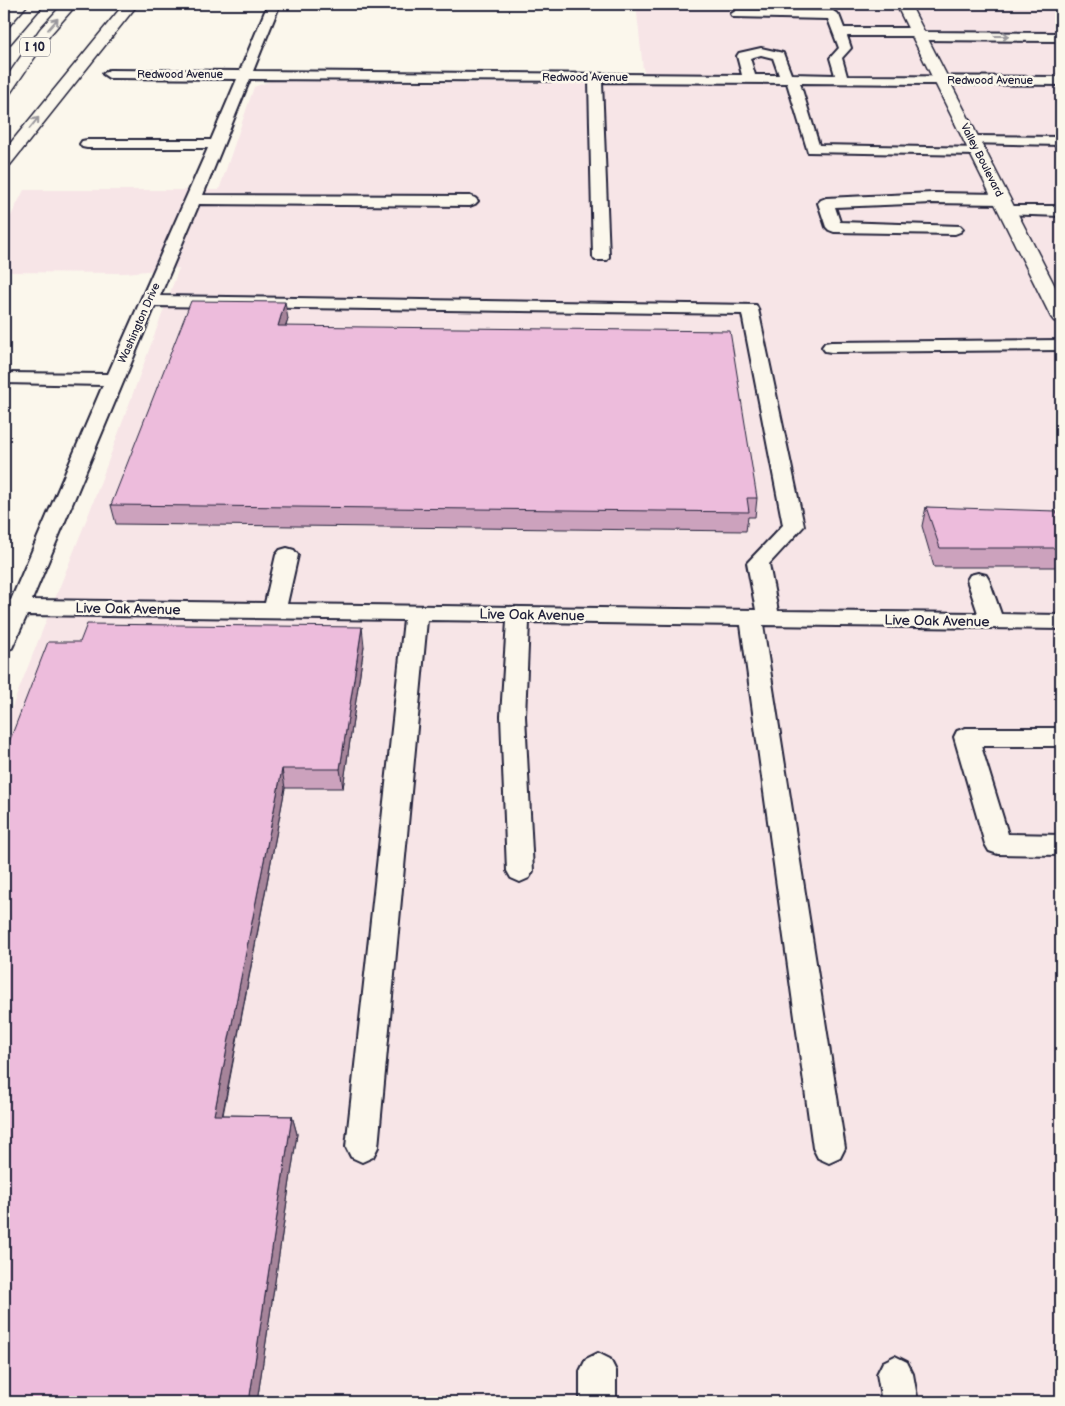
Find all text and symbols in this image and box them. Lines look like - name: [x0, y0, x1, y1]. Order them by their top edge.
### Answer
- one-way arrow: [47, 18, 58, 31]
- one-way arrow: [994, 31, 1010, 41]
- road number: I 10: [20, 38, 50, 56]
- street label: Redwood Avenue: [137, 68, 224, 81]
- street label: Redwood Avenue: [542, 71, 629, 84]
- street label: Redwood Avenue: [947, 74, 1034, 87]
- one-way arrow: [29, 117, 40, 130]
- street label: Valley Boulevard: [958, 121, 1006, 199]
- street label: Washington Drive: [115, 280, 163, 365]
- street label: Live Oak Avenue: [75, 600, 181, 618]
- street label: Live Oak Avenue: [479, 606, 585, 624]
- street label: Live Oak Avenue: [884, 612, 990, 630]

